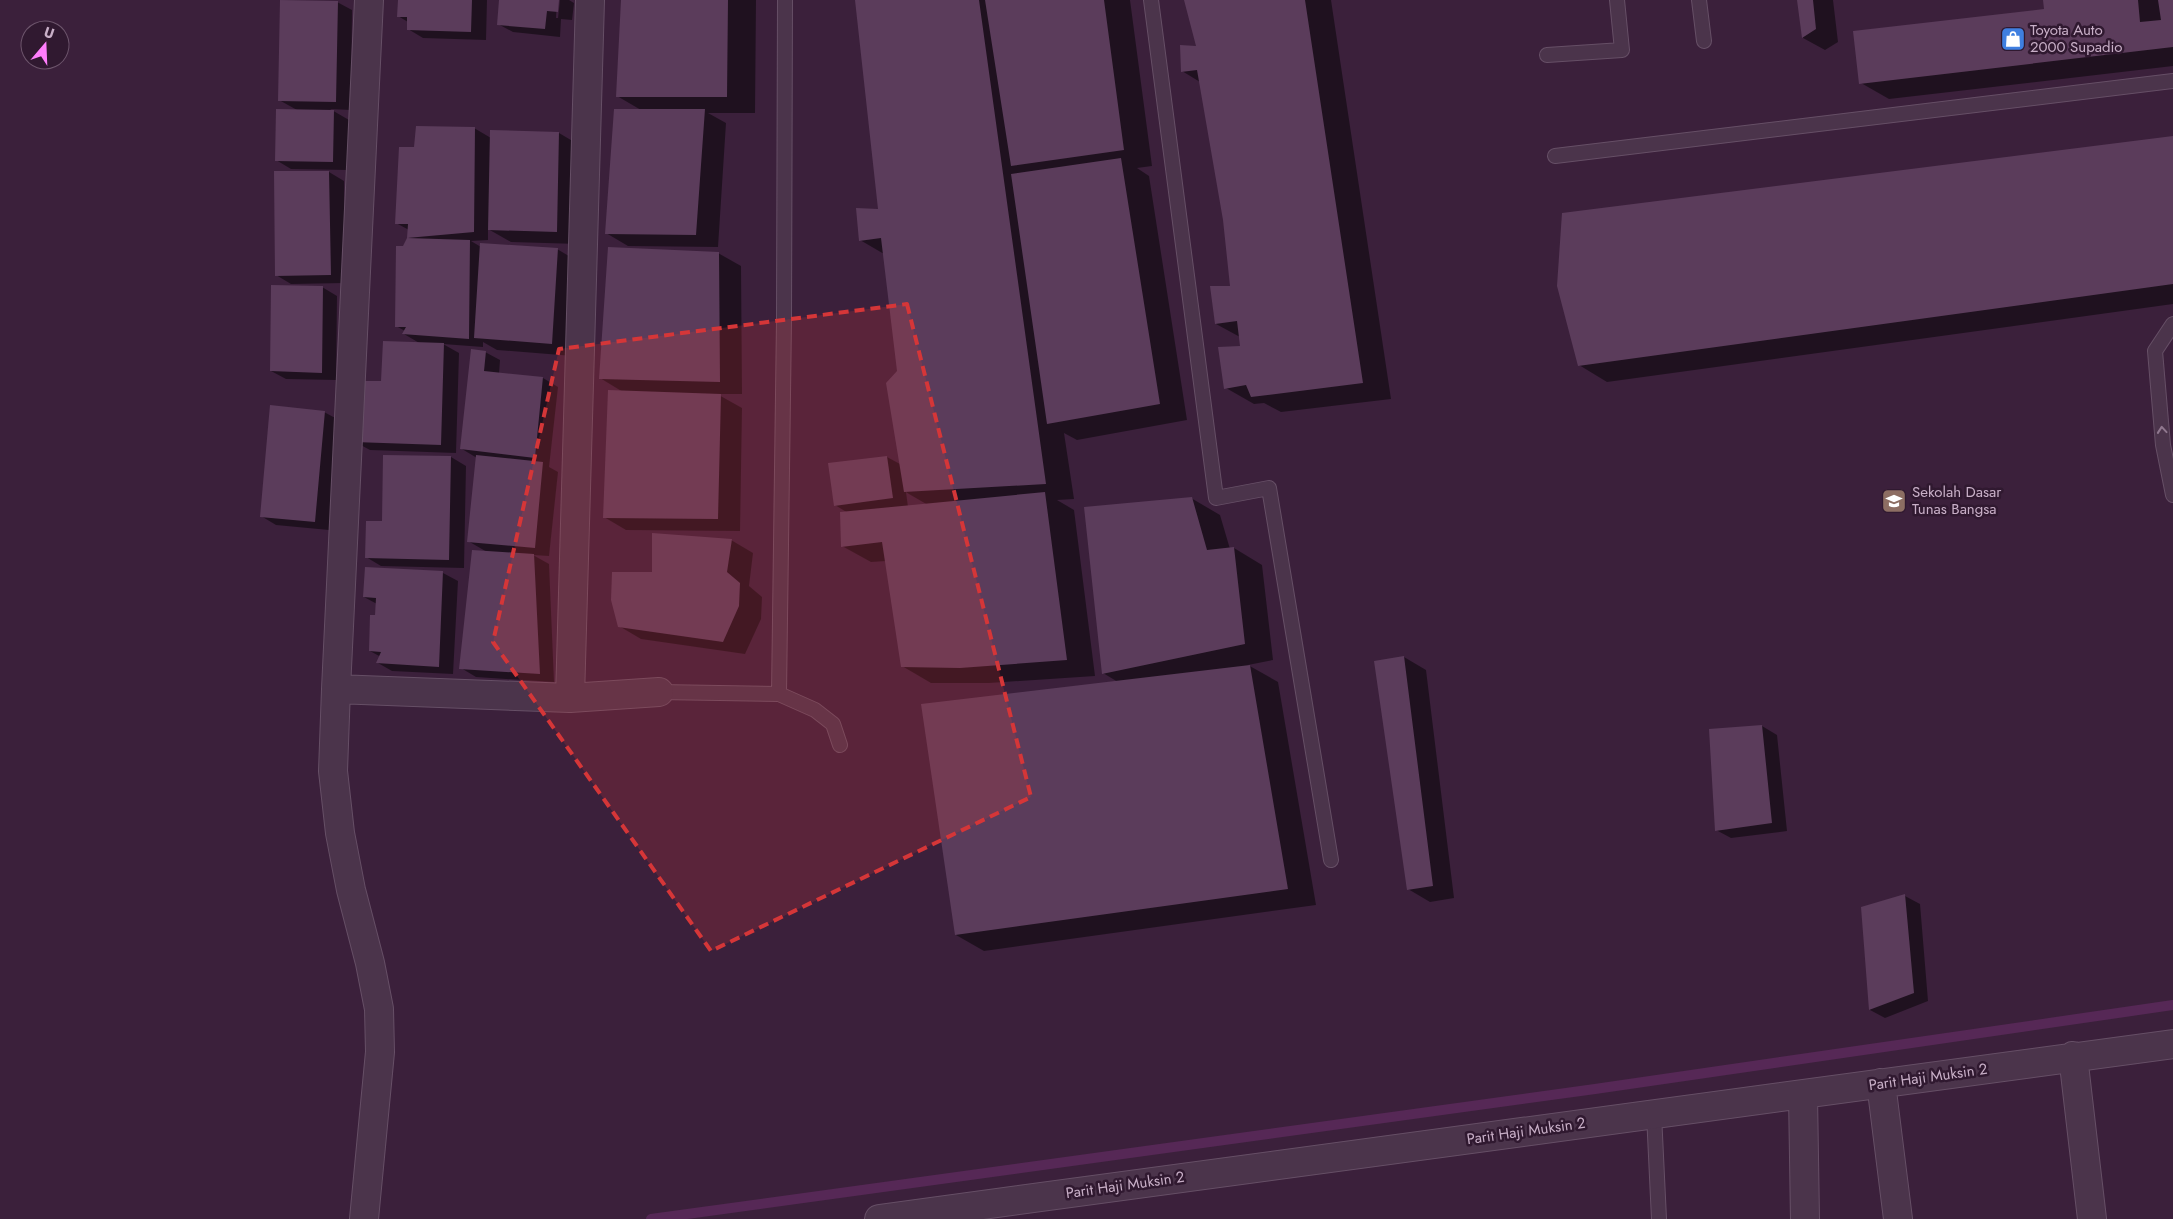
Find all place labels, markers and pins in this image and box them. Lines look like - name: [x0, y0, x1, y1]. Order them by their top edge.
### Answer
- place label: Toyota Auto 2000 Supadio: [2030, 19, 2123, 58]
- shop icon: Toyota Auto 2000 Supadio: [2000, 26, 2026, 52]
- place label: Sekolah Dasar Tunas Bangsa: [1912, 481, 2002, 520]
- school or university icon: Sekolah Dasar Tunas Bangsa: [1881, 488, 1907, 514]

